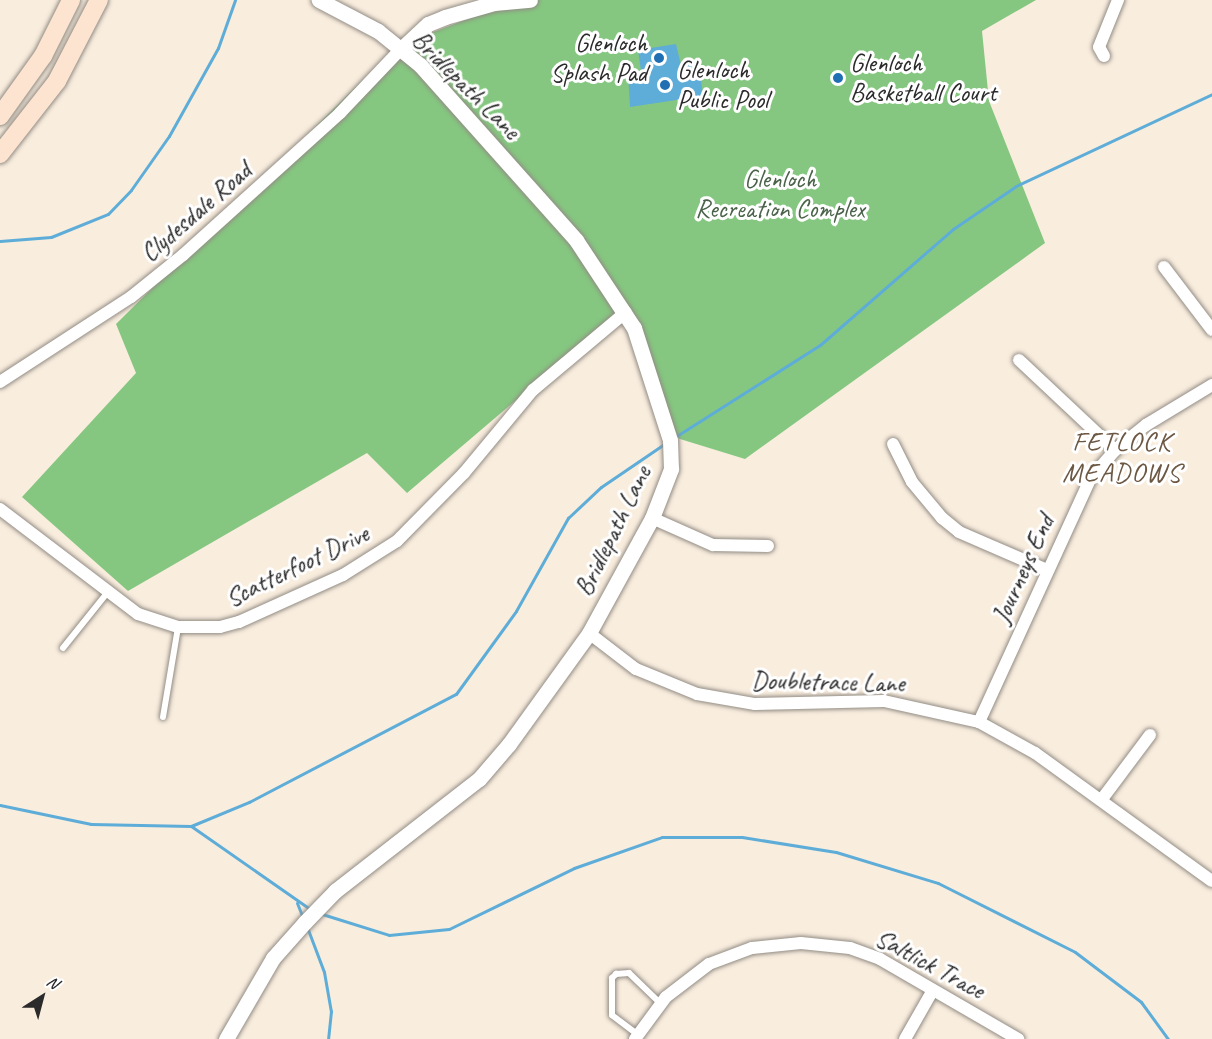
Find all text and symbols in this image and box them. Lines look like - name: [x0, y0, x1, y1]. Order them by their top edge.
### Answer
- street label: Bridlepath Lane: [405, 24, 527, 146]
- place label: Glenloch Splash Pad: [549, 27, 647, 88]
- place label: Glenloch Basketball Court: [850, 47, 996, 108]
- marker: Glenloch Splash Pad: [652, 51, 666, 65]
- place label: Glenloch Public Pool: [677, 54, 768, 116]
- marker: Glenloch Basketball Court: [831, 71, 845, 85]
- marker: Glenloch Public Pool: [658, 78, 672, 92]
- street label: Clydesdale Road: [134, 155, 258, 269]
- park label: Glenloch Recreation Complex: [696, 163, 864, 224]
- district label: FETLOCK MEADOWS: [1063, 425, 1181, 488]
- street label: Bridlepath Lane: [568, 461, 658, 601]
- street label: Journeys End: [985, 510, 1061, 628]
- street label: Scatterfoot Drive: [220, 518, 374, 614]
- street label: Doubletrace Lane: [751, 665, 905, 699]
- street label: Saltlick Trace: [870, 922, 990, 1006]
- north arrow: [12, 967, 72, 1027]
- text: N: [43, 971, 62, 993]

